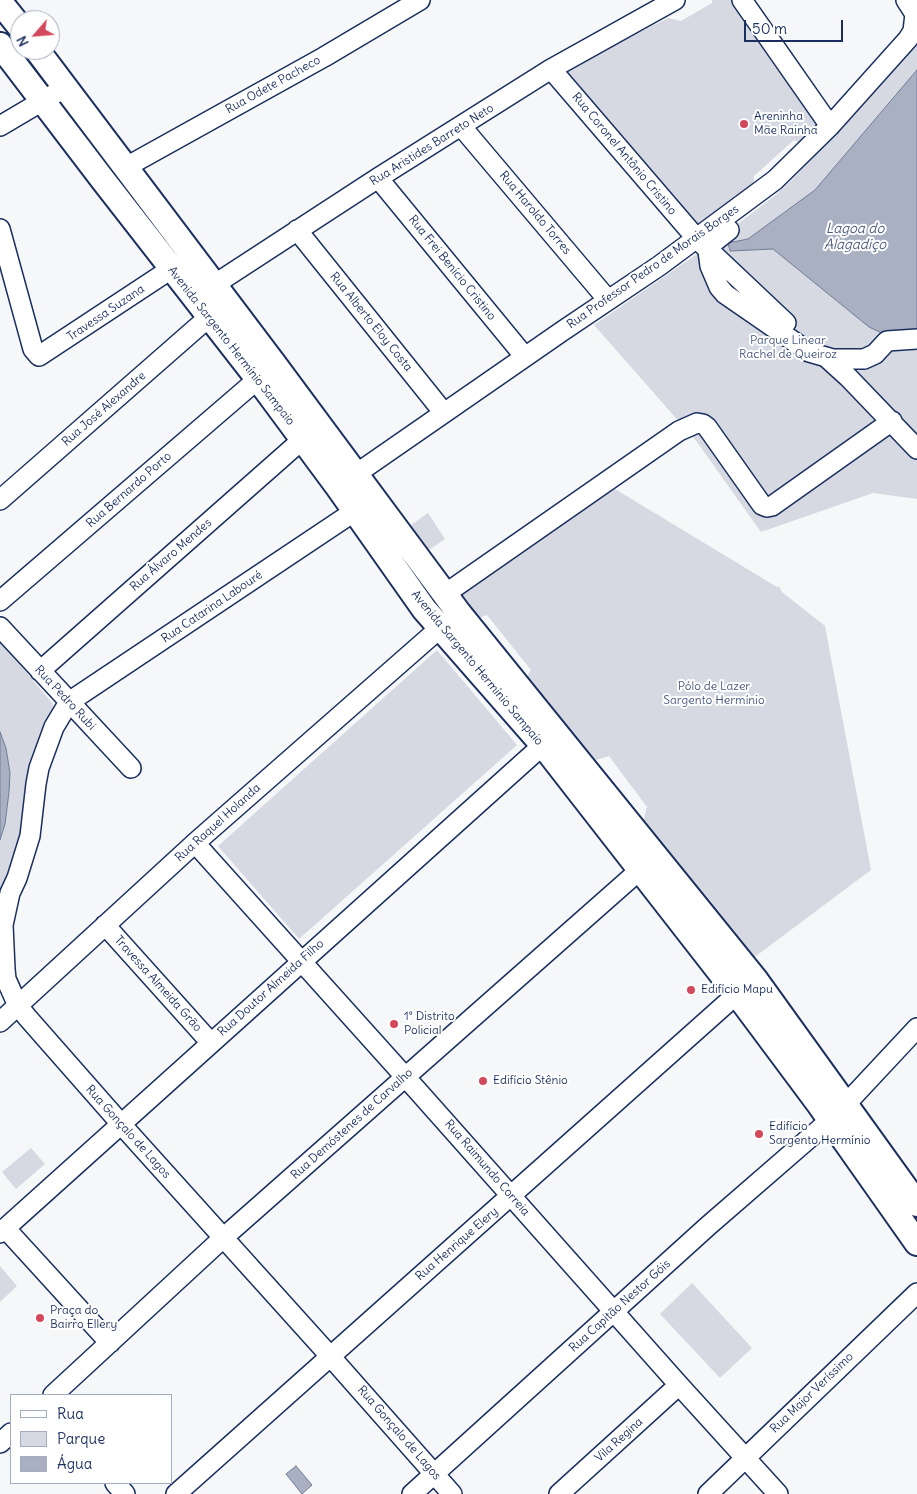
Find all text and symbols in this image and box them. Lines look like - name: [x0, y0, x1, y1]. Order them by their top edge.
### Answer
- north arrow: [10, 10, 60, 60]
- scale bar: [747, 10, 846, 42]
- text: 50 m: [752, 19, 787, 38]
- text: N: [12, 33, 33, 50]
- street label: Rua Odete Pacheco: [223, 53, 323, 117]
- street label: Rua Coronel Antônio Cristino: [569, 90, 679, 218]
- street label: Rua Aristides Barreto Neto: [367, 101, 497, 189]
- place label: Areninha Mãe Rainha: [754, 110, 818, 138]
- marker: Areninha Mãe Rainha: [738, 118, 750, 130]
- street label: Rua Haroldo Torres: [496, 168, 574, 258]
- street label: Rua Professor Pedro de Morais Borges: [564, 202, 742, 332]
- street label: Rua Frei Benício Cristino: [405, 213, 499, 323]
- water label: Lagoa do Alagadiço: [824, 221, 886, 253]
- street label: Avenida Sargento Hermínio Sampaio: [164, 264, 298, 428]
- street label: Rua Alberto Eloy Costa: [327, 270, 415, 374]
- street label: Travessa Suzana: [65, 282, 147, 344]
- park label: Parque Linear Rachel de Queiroz: [739, 334, 837, 362]
- street label: Rua José Alexandre: [59, 369, 149, 449]
- street label: Rua Bernardo Porto: [83, 449, 175, 531]
- street label: Rua Álvaro Mendes: [127, 516, 215, 594]
- street label: Rua Catarina Labouré: [159, 568, 265, 646]
- street label: Avenida Sargento Hermínio Sampaio: [408, 588, 546, 748]
- street label: Rua Pedro Rubi: [32, 663, 98, 733]
- park label: Pólo de Lazer Sargento Hermínio: [663, 680, 765, 708]
- street label: Rua Raquel Holanda: [172, 781, 264, 865]
- street label: Travessa Almeida Grão: [111, 933, 205, 1035]
- street label: Rua Doutor Almeida Filho: [215, 937, 327, 1039]
- place label: Edifício Mapu: [701, 983, 773, 997]
- marker: Edifício Mapu: [685, 984, 697, 996]
- place label: 1° Distrito Policial: [404, 1010, 455, 1038]
- marker: 1° Distrito Policial: [388, 1018, 400, 1030]
- street label: Rua Demóstenes de Carvalho: [288, 1065, 416, 1183]
- place label: Edifício Stênio: [493, 1074, 568, 1088]
- marker: Edifício Stênio: [477, 1075, 489, 1087]
- street label: Rua Gonçalo de Lagos: [82, 1083, 174, 1181]
- street label: Rua Raimundo Correia: [441, 1117, 533, 1219]
- place label: Edifício Sargento Hermínio: [769, 1120, 870, 1148]
- marker: Edifício Sargento Hermínio: [753, 1128, 765, 1140]
- street label: Rua Henrique Elery: [413, 1204, 501, 1284]
- street label: Rua Capitão Nestor Góis: [566, 1257, 674, 1355]
- place label: Praça do Bairro Ellery: [50, 1304, 117, 1332]
- marker: Praça do Bairro Ellery: [34, 1312, 46, 1324]
- street label: Rua Major Veríssimo: [767, 1350, 857, 1436]
- street label: Rua Gonçalo de Lagos: [354, 1383, 444, 1483]
- legend: [10, 1394, 172, 1484]
- text: Rua: [57, 1404, 84, 1423]
- street label: Vila Regina: [592, 1415, 646, 1465]
- text: Parque: [57, 1429, 105, 1448]
- text: Água: [57, 1454, 92, 1473]

